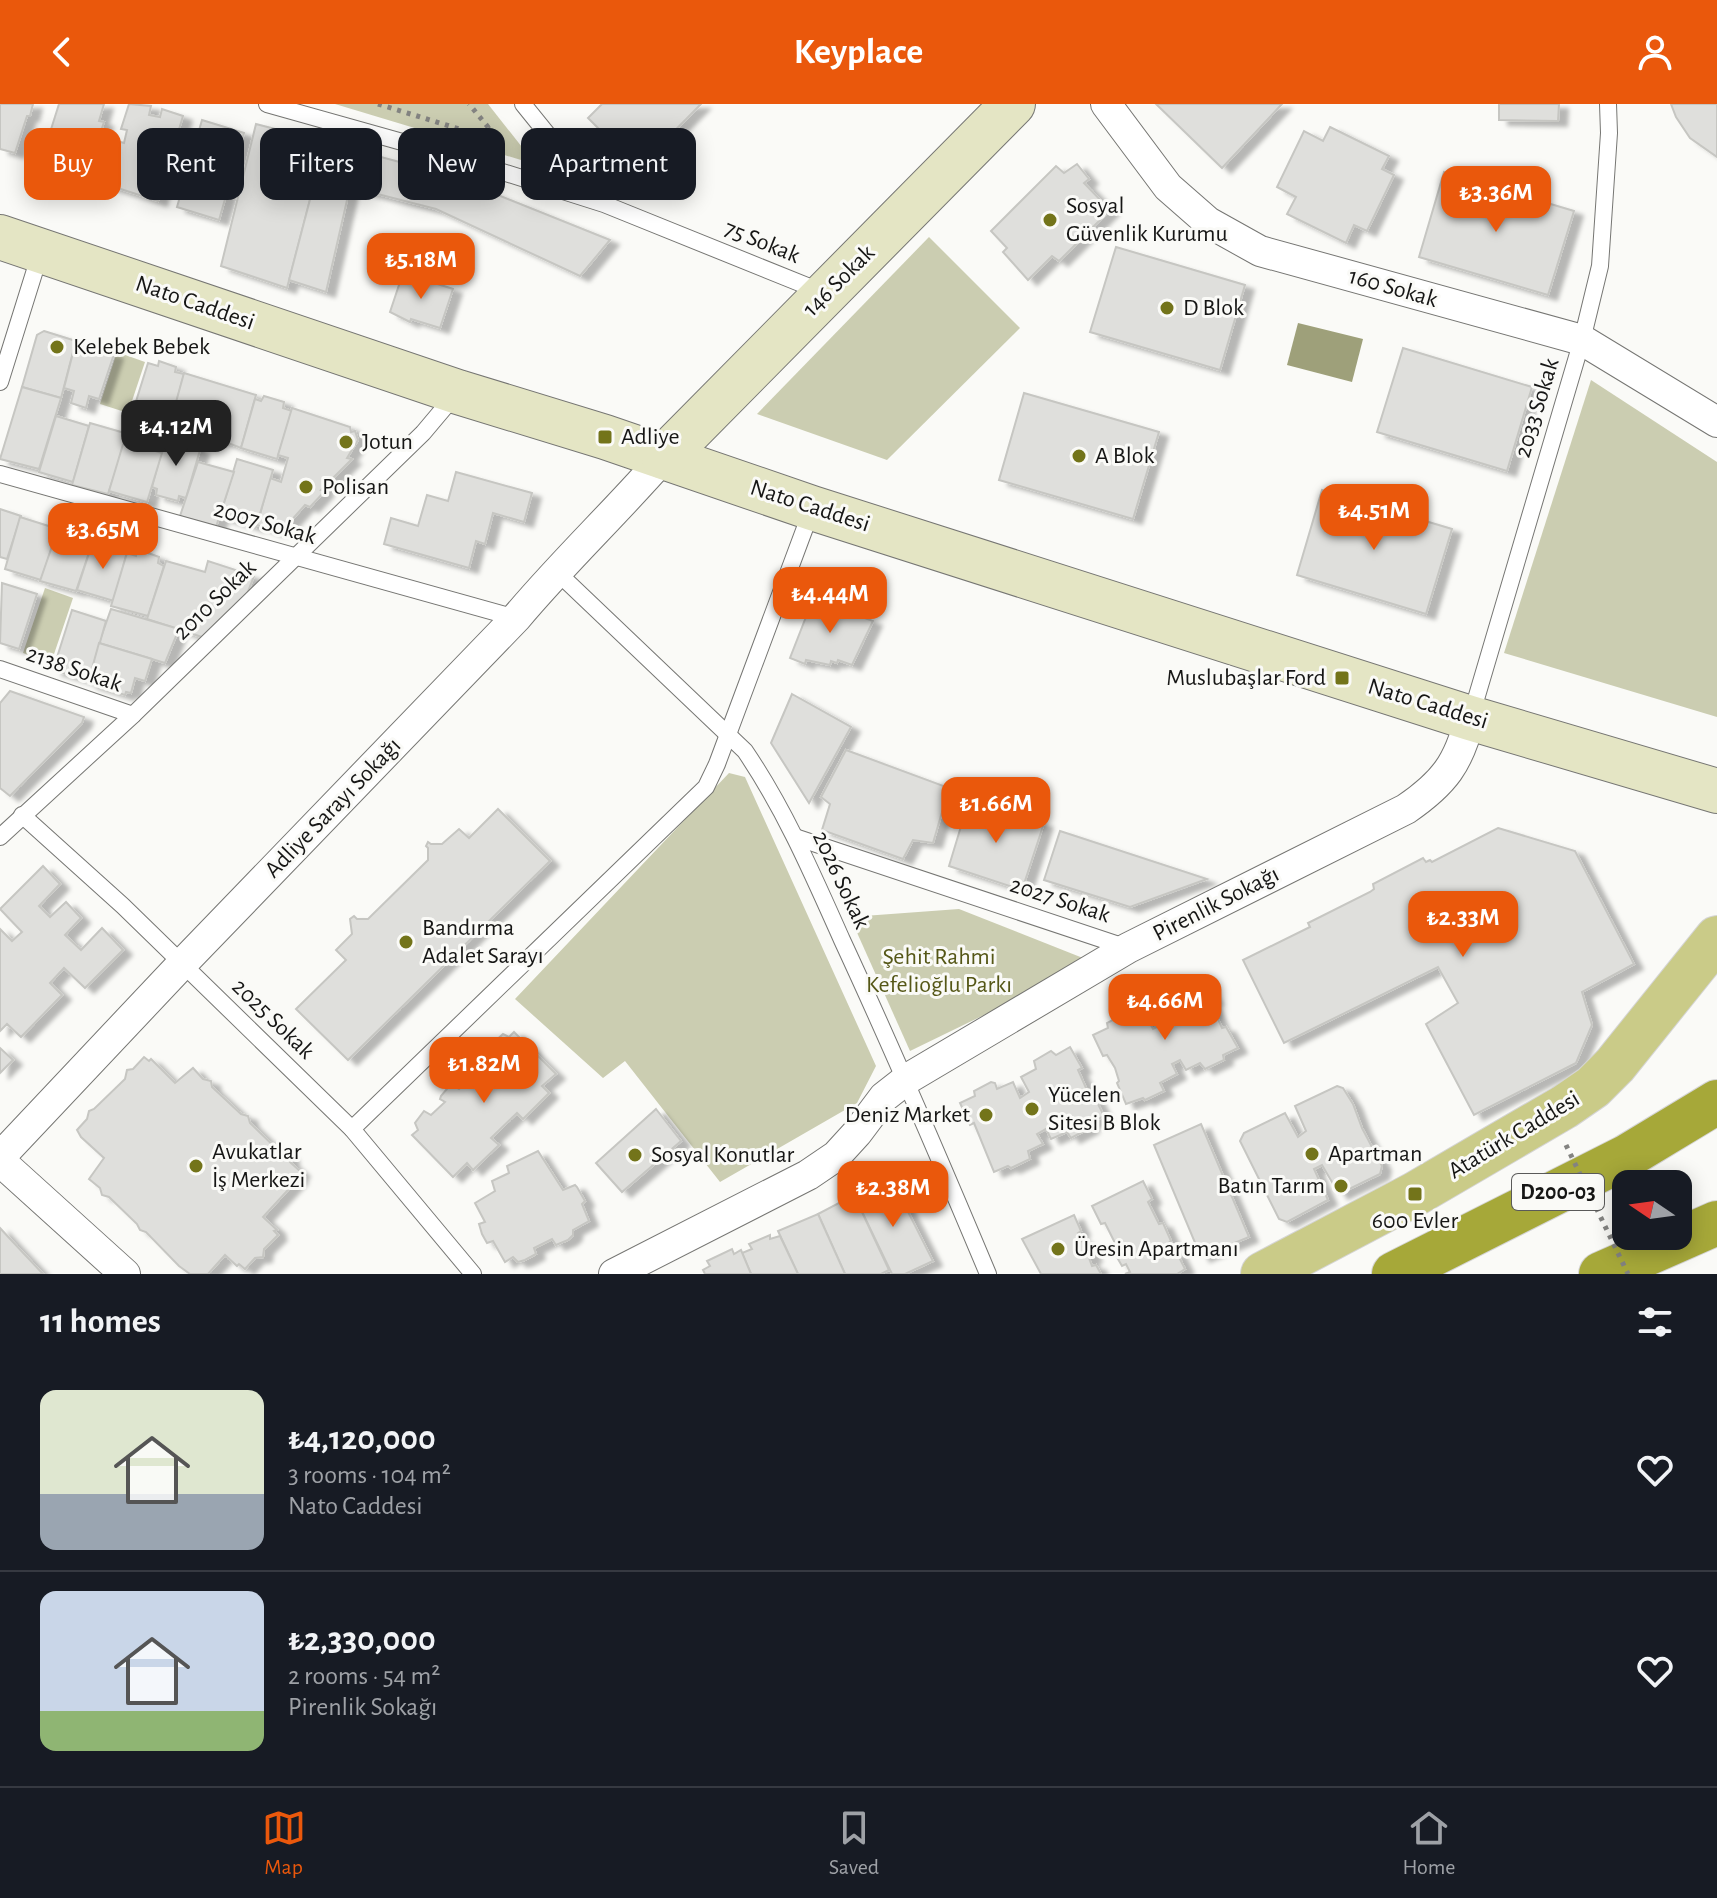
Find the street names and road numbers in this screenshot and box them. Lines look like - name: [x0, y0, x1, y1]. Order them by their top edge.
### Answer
- street label: 75 Sokak: [721, 216, 803, 268]
- street label: 146 Sokak: [799, 241, 879, 321]
- street label: 160 Sokak: [1346, 264, 1440, 312]
- street label: Nato Caddesi: [132, 271, 258, 335]
- street label: 2033 Sokak: [1511, 355, 1563, 461]
- street label: Nato Caddesi: [747, 475, 873, 537]
- street label: 2007 Sokak: [211, 497, 319, 549]
- street label: 2010 Sokak: [169, 555, 261, 645]
- street label: 2138 Sokak: [23, 641, 125, 697]
- street label: Nato Caddesi: [1365, 674, 1491, 734]
- street label: Adliye Sarayı Sokağı: [260, 733, 406, 883]
- street label: 2026 Sokak: [808, 827, 874, 933]
- street label: Pirenlik Sokağı: [1149, 862, 1283, 946]
- street label: 2027 Sokak: [1007, 873, 1113, 927]
- street label: 2025 Sokak: [227, 974, 319, 1064]
- street label: Atatürk Caddesi: [1444, 1086, 1584, 1184]
- road number: D200-03: [1512, 1174, 1604, 1210]

